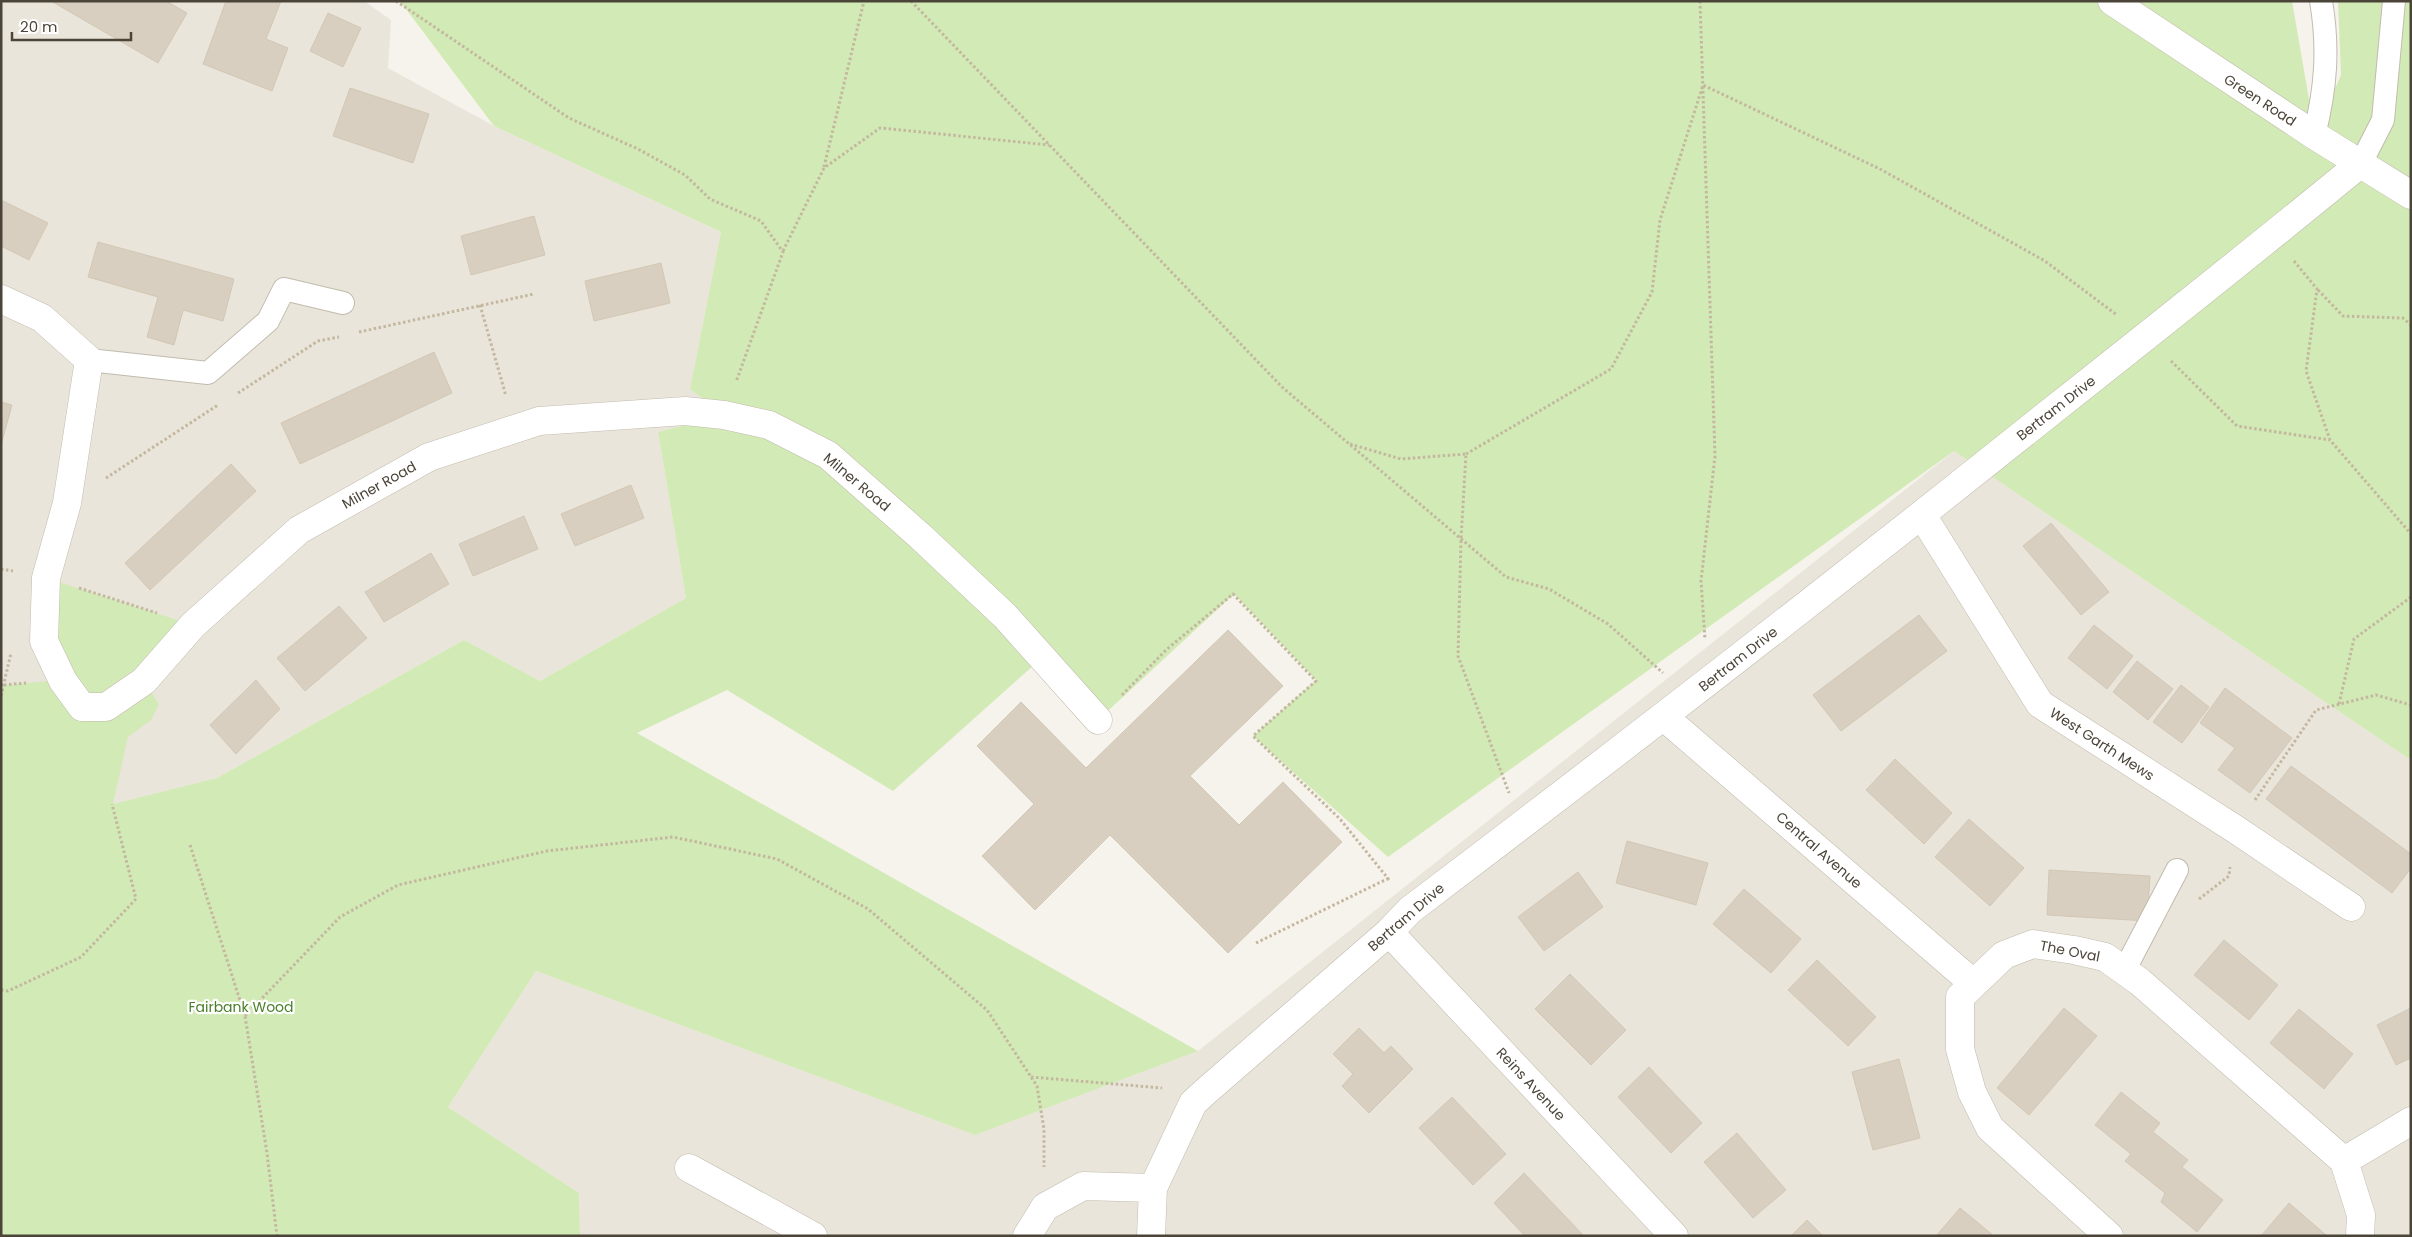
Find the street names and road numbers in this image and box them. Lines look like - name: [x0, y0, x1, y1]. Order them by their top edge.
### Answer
- street label: Green Road: [2220, 69, 2300, 131]
- street label: Bertram Drive: [2012, 371, 2100, 445]
- street label: Milner Road: [819, 448, 895, 516]
- street label: Milner Road: [338, 456, 420, 514]
- street label: Bertram Drive: [1694, 622, 1782, 696]
- street label: West Garth Mews: [2046, 703, 2158, 785]
- street label: Central Avenue: [1772, 807, 1867, 893]
- street label: Bertram Drive: [1363, 878, 1449, 956]
- street label: The Oval: [2038, 935, 2102, 967]
- street label: Reins Avenue: [1492, 1043, 1570, 1125]

